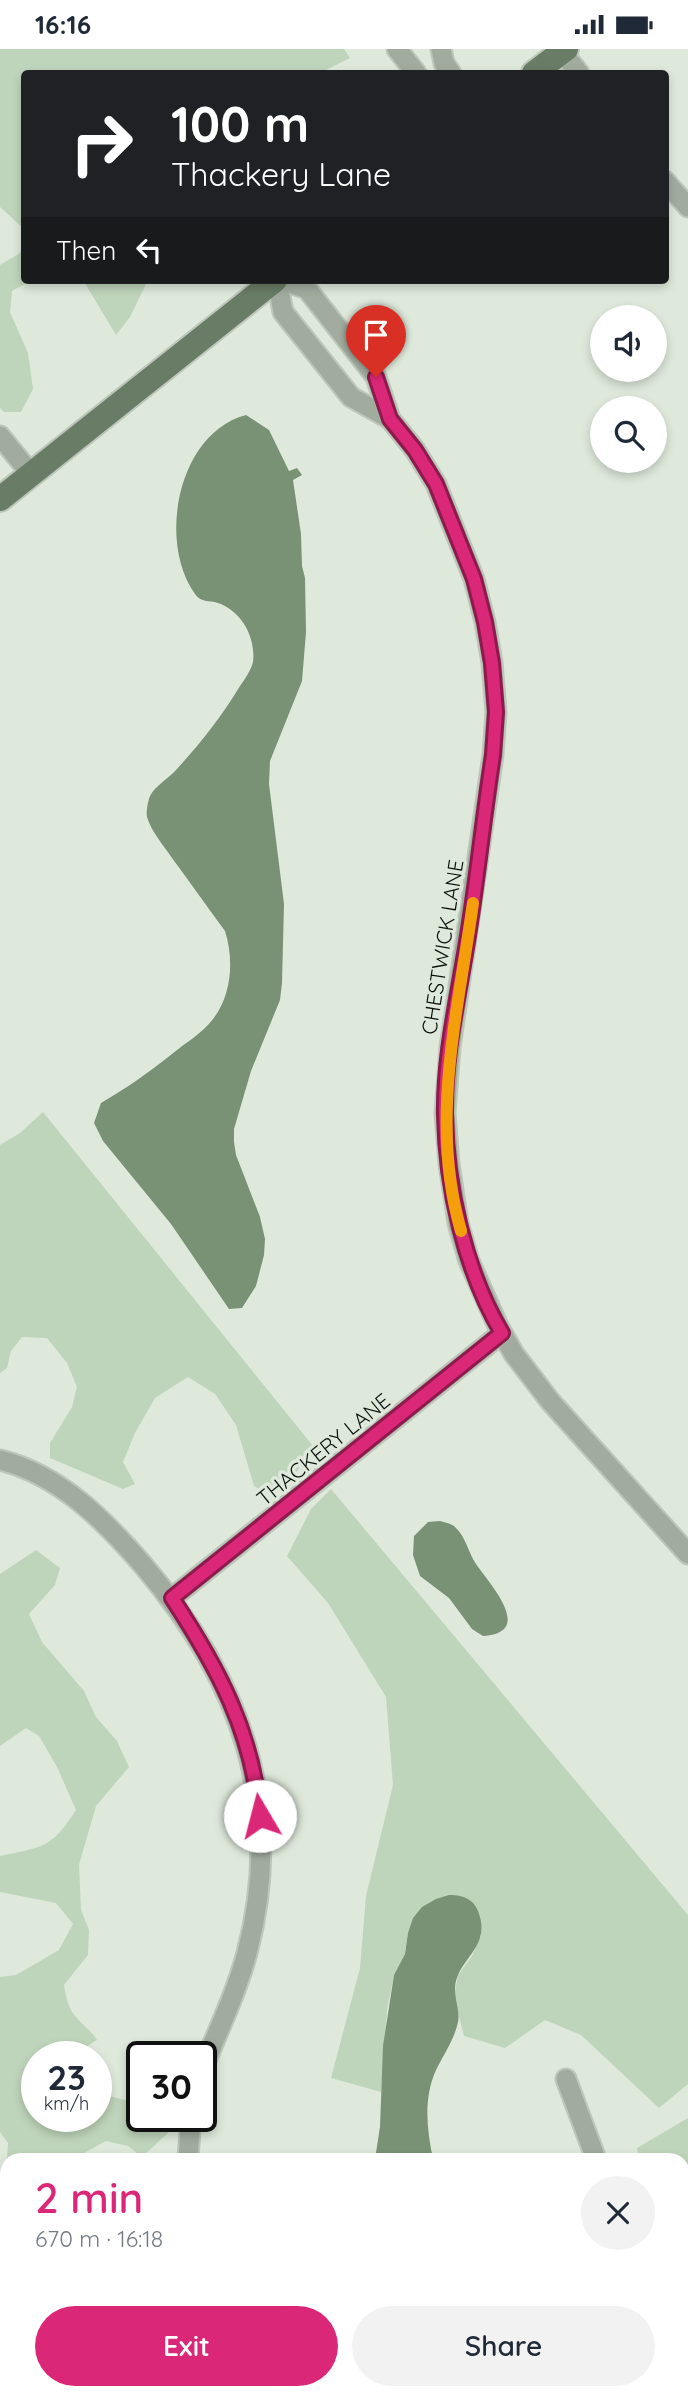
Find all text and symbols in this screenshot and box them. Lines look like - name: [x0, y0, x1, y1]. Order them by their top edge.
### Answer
- text: 16:16: [35, 8, 91, 41]
- text: 100 m: [171, 93, 309, 154]
- icon: right: [56, 98, 147, 189]
- text: Thackery Lane: [171, 154, 391, 194]
- icon: left: [130, 231, 168, 269]
- text: Then: [56, 234, 116, 267]
- pin: [346, 305, 406, 377]
- map controls: [590, 305, 667, 473]
- button: sound: [590, 305, 667, 382]
- icon: arrive: [357, 316, 395, 354]
- button: search: [590, 396, 667, 473]
- street label: CHESTWICK LANE: [415, 858, 469, 1036]
- street label: THACKERY LANE: [251, 1387, 395, 1511]
- position arrow: [223, 1779, 297, 1853]
- speed limit sign: 30: [126, 2041, 217, 2132]
- text: 23: [47, 2055, 86, 2099]
- text: km/h: [44, 2092, 89, 2115]
- text: 2 min: [35, 2171, 143, 2224]
- button: close: [581, 2176, 655, 2250]
- text: 670 m · 16:18: [35, 2224, 163, 2253]
- button: Exit: [35, 2306, 338, 2386]
- button: Share: [352, 2306, 655, 2386]

